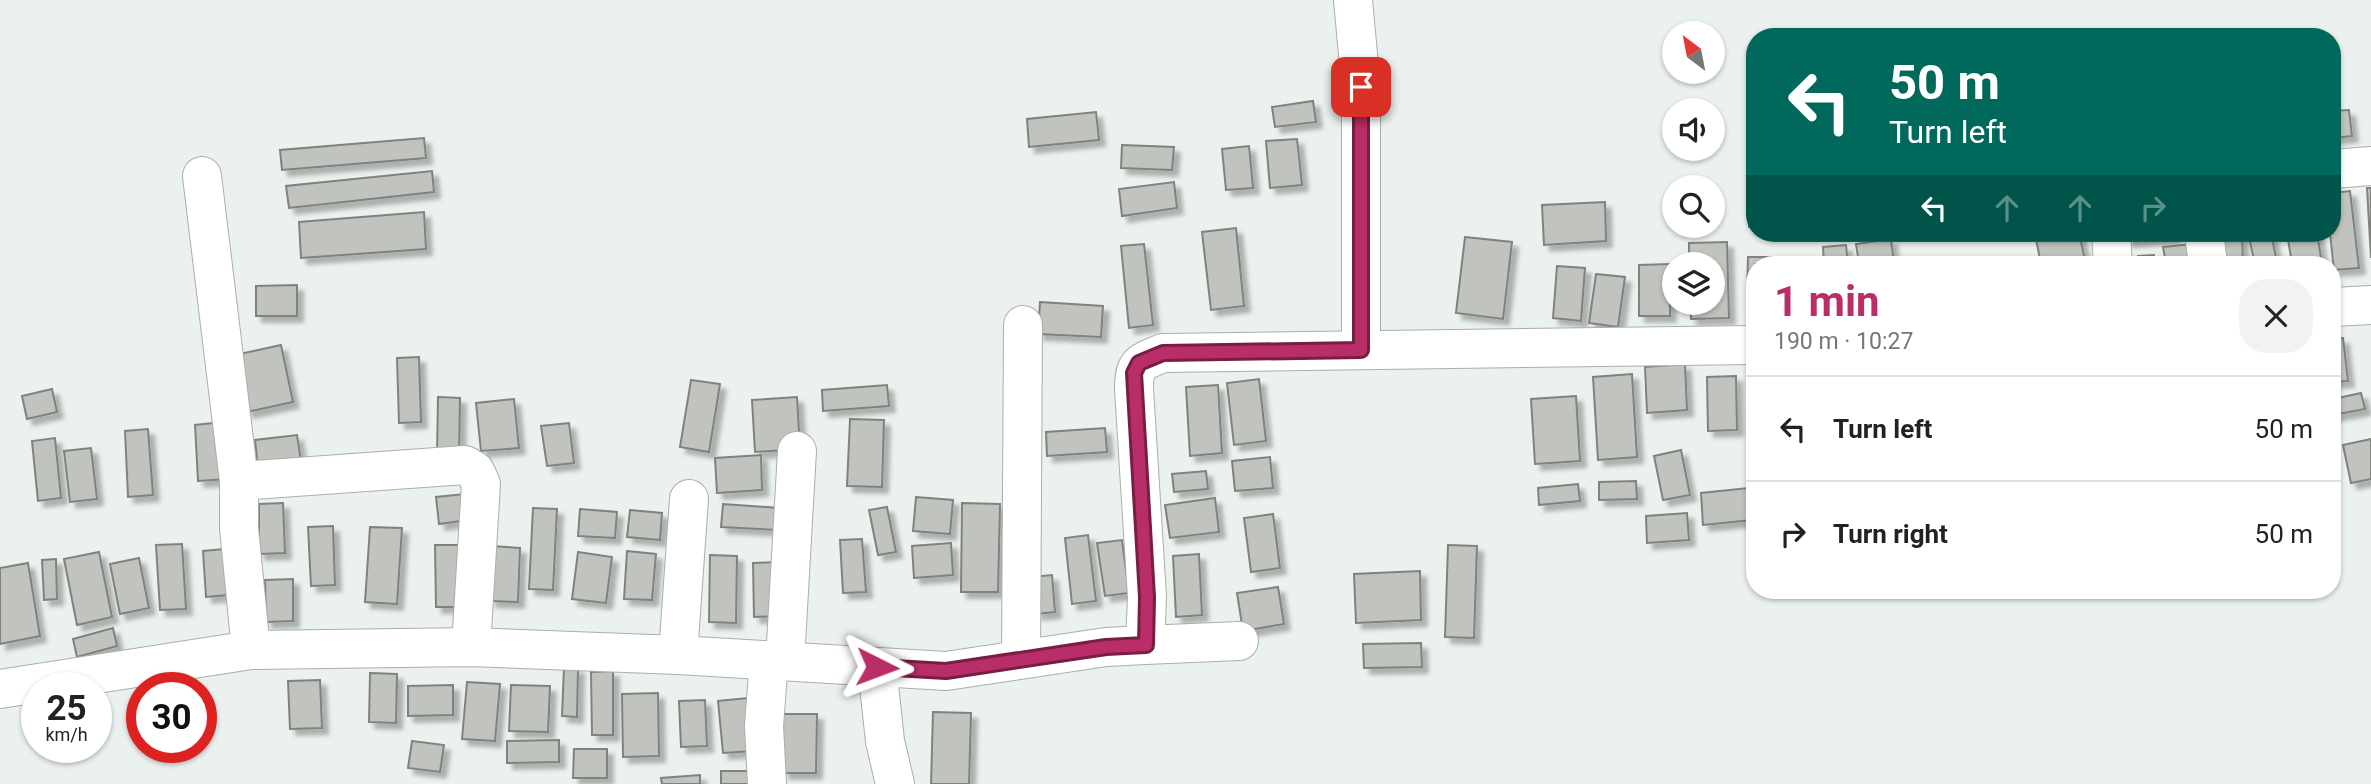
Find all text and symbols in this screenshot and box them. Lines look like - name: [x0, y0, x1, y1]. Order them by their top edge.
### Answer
- north arrow: [1662, 21, 1726, 84]
- map controls: [1662, 21, 1725, 315]
- text: 50 m: [1889, 54, 2000, 111]
- icon: left: [1774, 56, 1865, 147]
- pin: [1331, 57, 1391, 117]
- icon: arrive: [1342, 68, 1380, 106]
- button: sound: [1662, 98, 1725, 161]
- text: Turn left: [1889, 113, 2007, 151]
- button: search: [1662, 175, 1725, 238]
- icon: left: [1915, 189, 1953, 227]
- icon: ahead: [1988, 189, 2026, 227]
- icon: ahead: [2061, 189, 2099, 227]
- icon: right: [2134, 189, 2172, 227]
- button: layers: [1662, 252, 1725, 315]
- text: 1 min: [1774, 277, 1880, 326]
- button: close: [2239, 279, 2313, 353]
- text: 190 m · 10:27: [1774, 328, 1913, 355]
- icon: left: [1774, 410, 1812, 448]
- text: Turn left: [1833, 414, 1932, 444]
- text: 50 m: [2255, 414, 2313, 444]
- icon: right: [1774, 515, 1812, 553]
- text: Turn right: [1833, 519, 1948, 549]
- text: 50 m: [2255, 519, 2313, 549]
- position arrow: [840, 630, 914, 704]
- speed limit sign: 30: [126, 672, 217, 763]
- text: 25: [46, 688, 87, 729]
- text: km/h: [45, 724, 88, 745]

